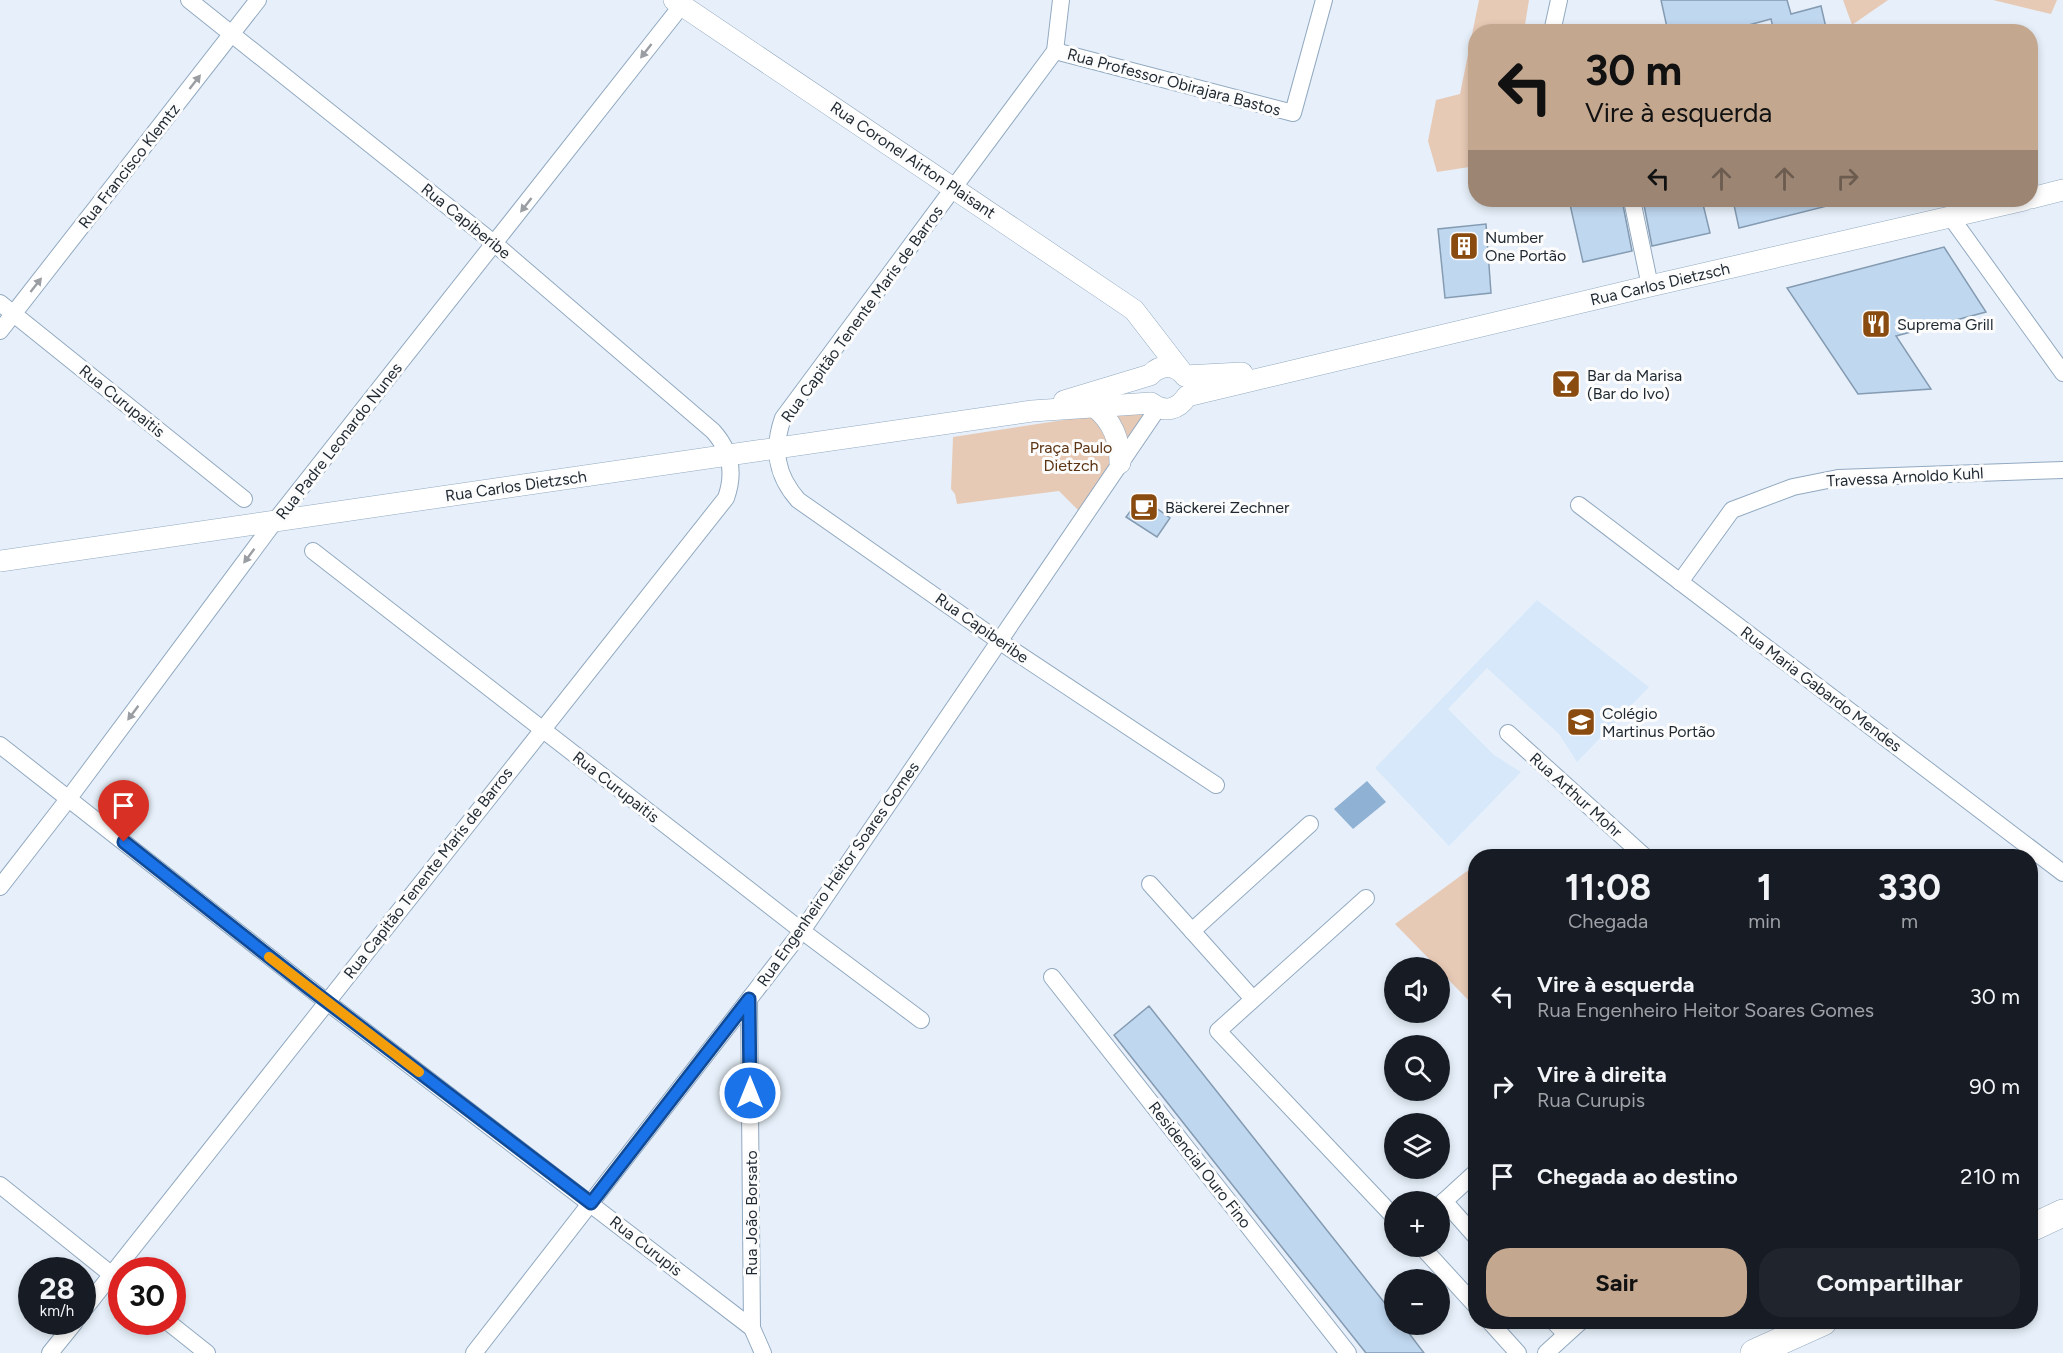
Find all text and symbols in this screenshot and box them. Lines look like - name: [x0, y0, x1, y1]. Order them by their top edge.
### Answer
- one-way arrow: [640, 44, 652, 59]
- street label: Rua Professor Obirajara Bastos: [1065, 44, 1283, 120]
- text: 30 m: [1585, 45, 1682, 96]
- icon: left: [1486, 48, 1564, 126]
- one-way arrow: [189, 74, 201, 90]
- text: Vire à esquerda: [1585, 96, 1772, 129]
- street label: Rua Coronel Airton Plaisant: [827, 98, 999, 222]
- street label: Rua Francisco Klemtz: [74, 100, 184, 232]
- icon: left: [1642, 162, 1675, 195]
- icon: ahead: [1705, 162, 1738, 195]
- icon: ahead: [1768, 162, 1801, 195]
- icon: right: [1831, 162, 1864, 195]
- street label: Rua Capiberibe: [418, 179, 515, 263]
- one-way arrow: [519, 197, 532, 213]
- street label: Rua Capitão Tenente Maris de Barros: [777, 202, 947, 426]
- place label: Number One Portão: [1485, 228, 1566, 265]
- building icon: Number One Portão: [1448, 230, 1480, 262]
- street label: Rua Carlos Dietzsch: [1588, 259, 1732, 309]
- one-way arrow: [30, 277, 42, 293]
- restaurant icon: Suprema Grill: [1860, 308, 1892, 340]
- place label: Suprema Grill: [1897, 315, 1993, 334]
- street label: Rua Padre Leonardo Nunes: [272, 359, 406, 523]
- street label: Rua Curupaitis: [75, 361, 169, 441]
- place label: Bar da Marisa (Bar do Ivo): [1587, 366, 1682, 403]
- bar icon: Bar da Marisa (Bar do Ivo): [1550, 368, 1582, 400]
- park label: Praça Paulo Dietzch: [1030, 438, 1112, 475]
- street label: Travessa Arnoldo Kuhl: [1826, 463, 1984, 491]
- street label: Rua Carlos Dietzsch: [444, 467, 588, 505]
- cafe icon: Bäckerei Zechner: [1128, 491, 1160, 523]
- place label: Bäckerei Zechner: [1165, 498, 1290, 517]
- one-way arrow: [244, 549, 256, 564]
- street label: Rua Capiberibe: [932, 589, 1032, 667]
- street label: Rua Maria Gabardo Mendes: [1737, 622, 1905, 756]
- one-way arrow: [127, 704, 139, 720]
- place label: Colégio Martinus Portão: [1602, 704, 1715, 741]
- school or university icon: Colégio Martinus Portão: [1565, 706, 1597, 738]
- street label: Rua Curupaitis: [569, 747, 663, 827]
- street label: Rua Arthur Mohr: [1526, 749, 1627, 842]
- street label: Rua Engenheiro Heitor Soares Gomes: [753, 758, 923, 990]
- street label: Rua Capitão Tenente Maris de Barros: [340, 764, 516, 982]
- pin: [98, 780, 149, 842]
- icon: arrive: [107, 789, 140, 822]
- text: 11:08: [1565, 866, 1651, 909]
- text: 1: [1757, 866, 1772, 909]
- text: 330: [1878, 866, 1941, 909]
- text: Chegada: [1568, 909, 1648, 933]
- text: min: [1748, 909, 1781, 933]
- text: m: [1901, 909, 1918, 933]
- map controls: [1384, 957, 1450, 1335]
- button: sound: [1384, 957, 1450, 1023]
- text: Vire à esquerda: [1537, 971, 1695, 998]
- icon: left: [1486, 980, 1519, 1013]
- text: 30 m: [1970, 983, 2020, 1010]
- text: Rua Engenheiro Heitor Soares Gomes: [1537, 998, 1874, 1022]
- button: search: [1384, 1035, 1450, 1101]
- position arrow: [718, 1061, 782, 1125]
- text: Vire à direita: [1537, 1061, 1667, 1088]
- icon: right: [1486, 1070, 1519, 1103]
- text: 90 m: [1969, 1073, 2020, 1100]
- text: Rua Curupis: [1537, 1088, 1645, 1112]
- street label: Residencial Ouro Fino: [1145, 1098, 1255, 1232]
- button: layers: [1384, 1113, 1450, 1179]
- street label: Rua João Borsato: [742, 1150, 761, 1276]
- icon: arrive: [1486, 1160, 1519, 1193]
- text: Chegada ao destino: [1537, 1163, 1738, 1190]
- text: 210 m: [1960, 1163, 2020, 1190]
- button: +: [1384, 1191, 1450, 1257]
- street label: Rua Curupis: [606, 1212, 686, 1280]
- button: Sair: [1486, 1248, 1747, 1317]
- button: Compartilhar: [1759, 1248, 2020, 1317]
- speed limit sign: 30: [108, 1257, 186, 1335]
- button: −: [1384, 1269, 1450, 1335]
- text: 28: [39, 1270, 75, 1307]
- text: km/h: [40, 1302, 74, 1320]

